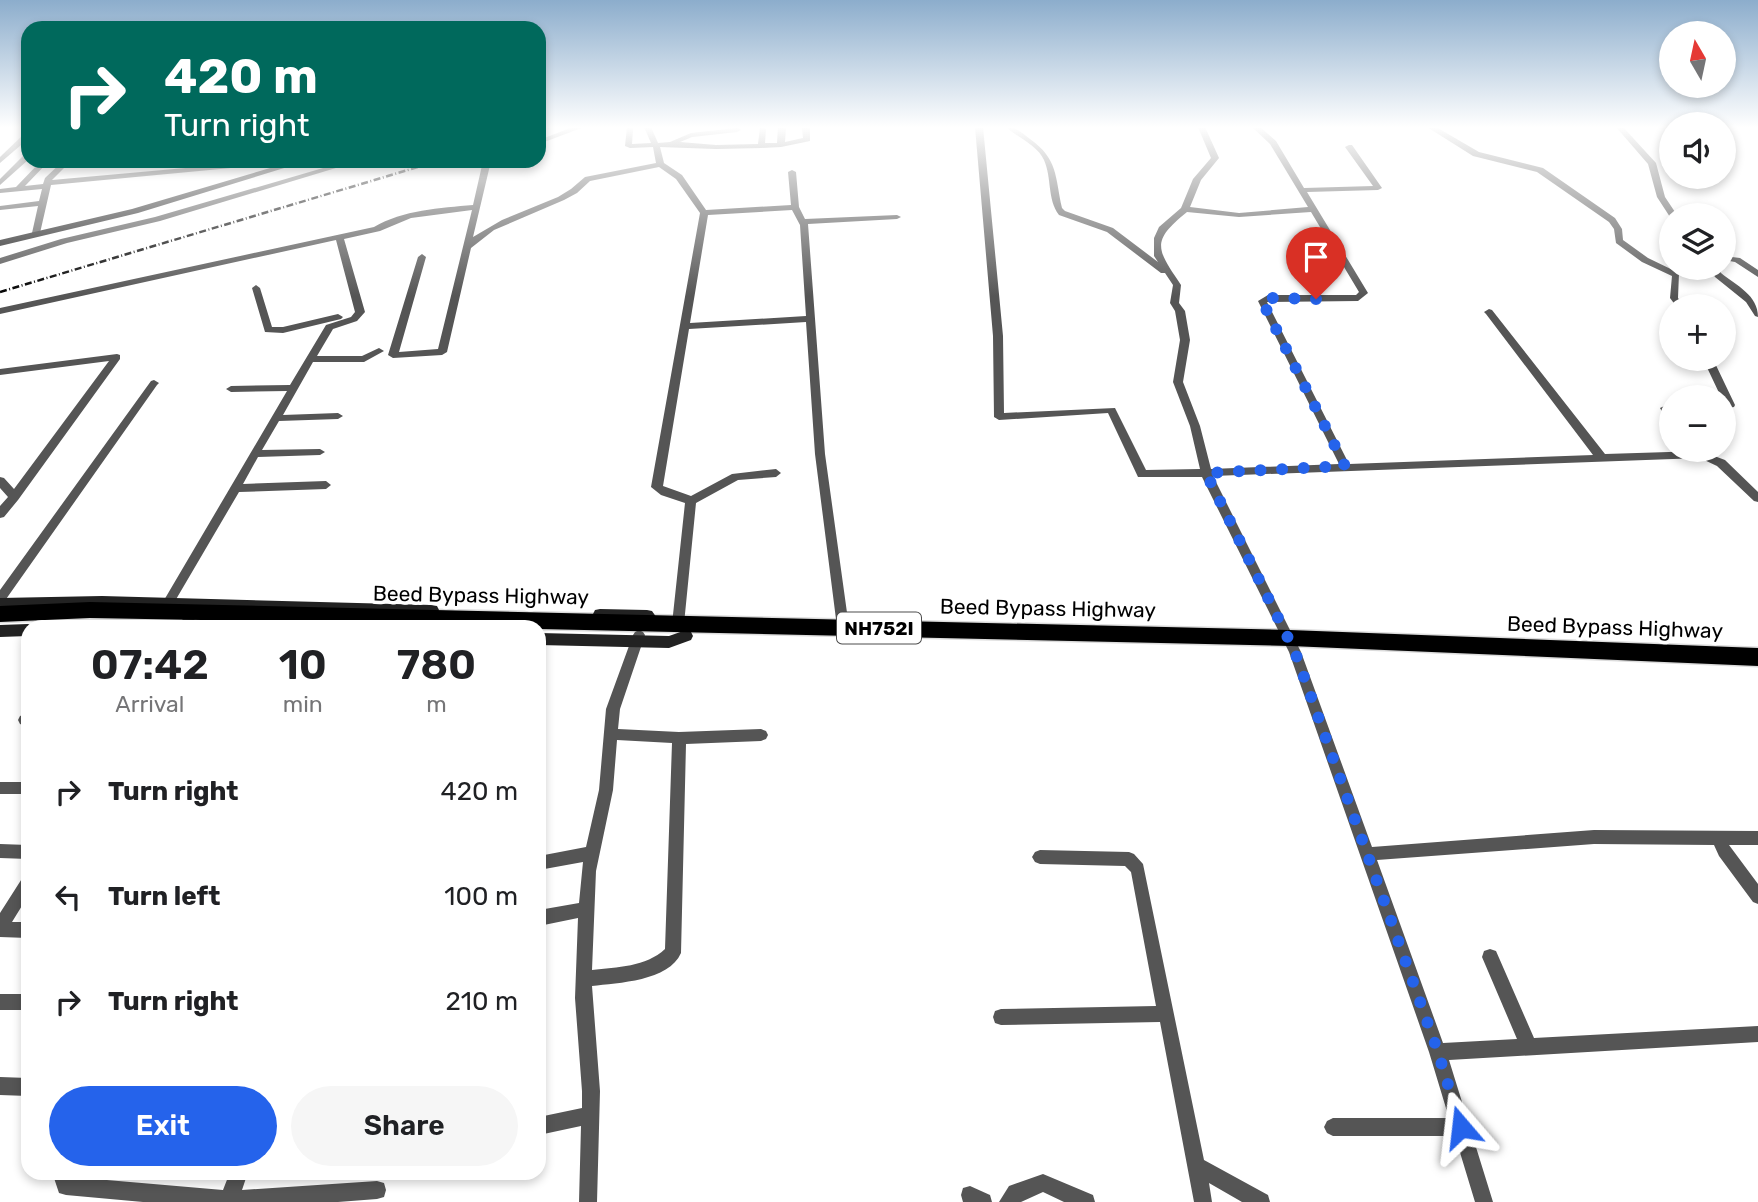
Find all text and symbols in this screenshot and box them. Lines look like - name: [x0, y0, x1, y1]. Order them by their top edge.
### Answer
- north arrow: [1659, 21, 1736, 98]
- map controls: [1659, 21, 1736, 462]
- text: 420 m: [164, 47, 318, 105]
- icon: right: [49, 49, 140, 140]
- text: Turn right: [164, 106, 309, 144]
- button: sound: [1659, 112, 1736, 189]
- button: layers: [1659, 203, 1736, 280]
- pin: [1286, 227, 1346, 299]
- icon: arrive: [1297, 238, 1335, 276]
- button: +: [1659, 294, 1736, 371]
- button: −: [1659, 385, 1736, 462]
- street label: Beed Bypass Highway: [373, 581, 590, 609]
- street label: Beed Bypass Highway: [940, 594, 1157, 622]
- street label: Beed Bypass Highway: [1507, 611, 1724, 643]
- road number: NH752I: [837, 612, 921, 643]
- text: 07:42: [91, 640, 209, 690]
- text: 10: [279, 640, 327, 690]
- text: 780: [397, 640, 476, 690]
- text: Arrival: [115, 690, 184, 718]
- text: min: [283, 690, 323, 718]
- text: m: [426, 690, 447, 718]
- icon: right: [49, 773, 87, 811]
- text: Turn right: [108, 776, 238, 807]
- text: 420 m: [441, 776, 518, 807]
- icon: left: [49, 878, 87, 916]
- text: Turn left: [108, 881, 220, 912]
- text: 100 m: [444, 881, 518, 912]
- icon: right: [49, 983, 87, 1021]
- text: Turn right: [108, 986, 238, 1017]
- text: 210 m: [446, 986, 518, 1017]
- button: Exit: [49, 1086, 277, 1166]
- button: Share: [291, 1086, 518, 1166]
- position arrow: [1424, 1090, 1498, 1164]

